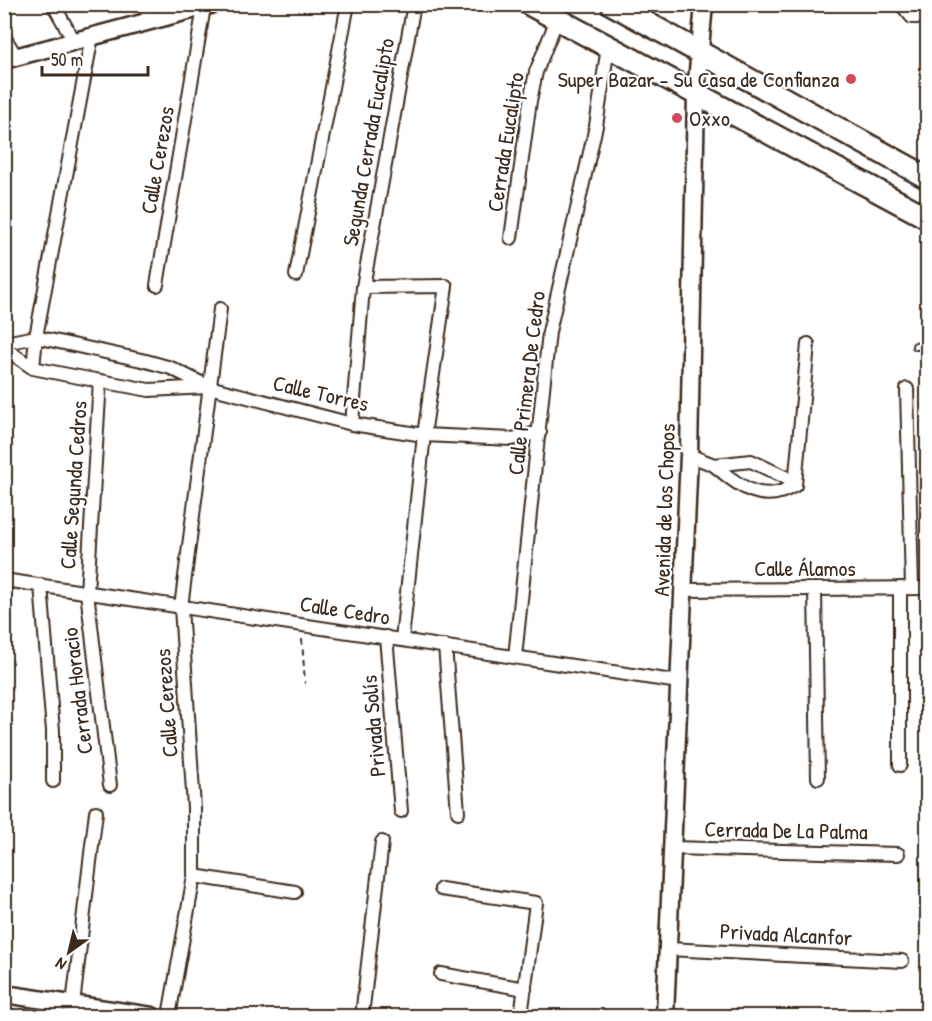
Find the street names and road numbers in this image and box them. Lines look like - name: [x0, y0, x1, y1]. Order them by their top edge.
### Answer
- street label: Segunda Cerrada Eucalipto: [335, 36, 401, 248]
- street label: Cerrada Eucalipto: [479, 70, 531, 214]
- street label: Calle Cerezos: [133, 104, 181, 216]
- street label: Calle Primera De Cedro: [500, 289, 552, 477]
- street label: Calle Torres: [270, 367, 372, 419]
- street label: Calle Segunda Cedros: [52, 400, 94, 570]
- street label: Avenida de los Chopos: [646, 423, 682, 597]
- street label: Calle Álamos: [754, 553, 856, 583]
- street label: Calle Cedro: [298, 588, 392, 632]
- street label: Cerrada Horacio: [54, 626, 100, 756]
- street label: Calle Cerezos: [147, 648, 185, 758]
- street label: Privada Solís: [354, 674, 392, 778]
- street label: Cerrada De La Palma: [704, 814, 868, 846]
- street label: Privada Alcanfor: [719, 916, 854, 952]

